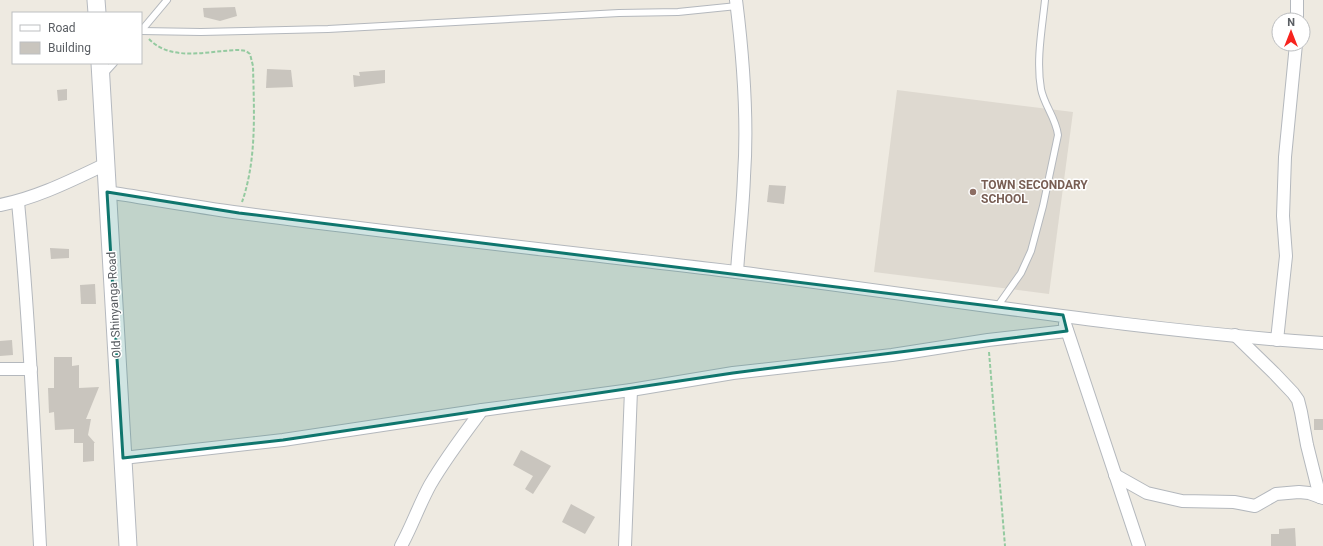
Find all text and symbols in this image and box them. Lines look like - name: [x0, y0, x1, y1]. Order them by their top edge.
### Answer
- legend: [12, 12, 142, 64]
- north arrow: [1271, 12, 1311, 52]
- text: N: [1287, 16, 1295, 29]
- text: Road: [48, 21, 76, 35]
- text: Building: [48, 41, 91, 55]
- place label: TOWN SECONDARY SCHOOL: [981, 178, 1088, 206]
- marker: TOWN SECONDARY SCHOOL: [968, 187, 978, 197]
- street label: Old Shinyanga Road: [104, 251, 124, 359]

